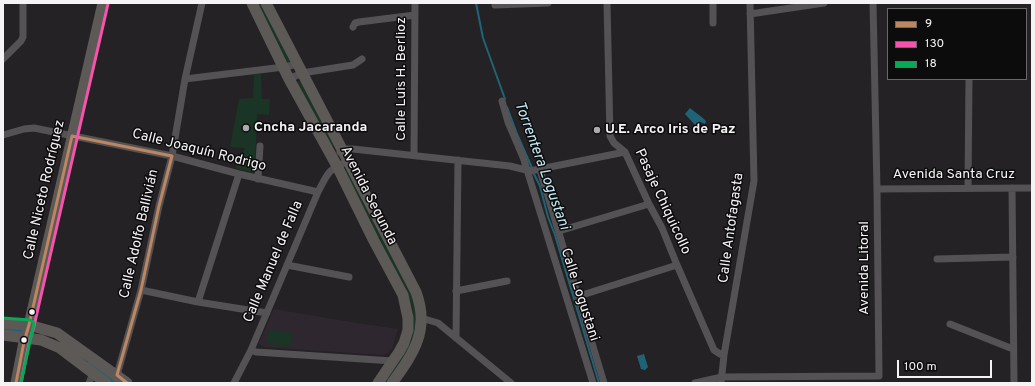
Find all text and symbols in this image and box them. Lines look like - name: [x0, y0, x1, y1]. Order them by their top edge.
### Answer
- legend: [887, 8, 1027, 80]
- text: 9: [925, 16, 932, 32]
- street label: Calle Luis H. Berlioz: [394, 17, 410, 141]
- text: 130: [925, 36, 944, 52]
- text: 18: [925, 56, 937, 72]
- water label: Torrentera Logustani: [509, 99, 573, 233]
- street label: Calle Niceto Rodríguez: [21, 119, 69, 261]
- place label: Cncha Jacaranda: [254, 120, 367, 136]
- place label: U.E. Arco Iris de Paz: [605, 122, 736, 138]
- marker: Cncha Jacaranda: [241, 123, 251, 133]
- marker: U.E. Arco Iris de Paz: [592, 125, 602, 135]
- street label: Calle Joaquín Rodrigo: [130, 126, 268, 176]
- street label: Avenida Segunda: [336, 144, 400, 248]
- street label: Pasaje Chiquicollo: [630, 147, 694, 257]
- street label: Avenida Santa Cruz: [893, 167, 1015, 183]
- street label: Calle Adolfo Ballivián: [117, 168, 163, 300]
- street label: Calle Antofagasta: [716, 172, 748, 284]
- street label: Calle Manuel de Falla: [241, 199, 307, 325]
- street label: Avenida Litoral: [857, 221, 873, 315]
- street label: Calle Logustani: [556, 246, 602, 344]
- unlabelled marker: [27, 307, 37, 317]
- unlabelled marker: [19, 335, 29, 345]
- scale bar: [899, 352, 994, 378]
- text: 100 m: [904, 359, 937, 375]

